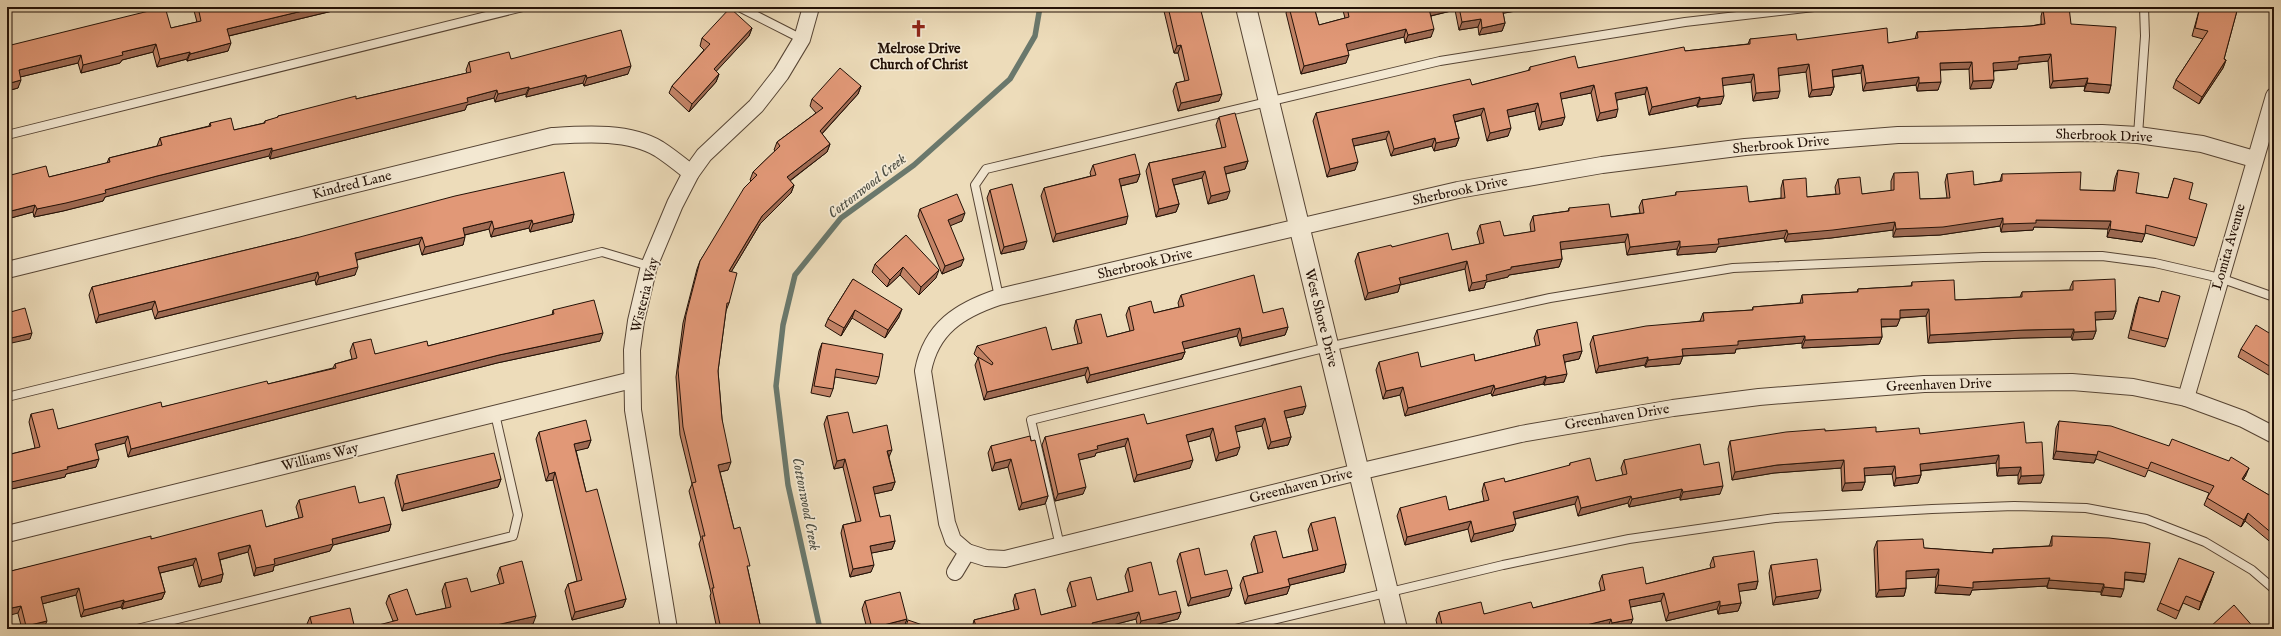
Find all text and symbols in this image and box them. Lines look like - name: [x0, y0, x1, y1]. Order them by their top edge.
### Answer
- church icon: Melrose Drive Church of Christ: [909, 19, 929, 39]
- place label: Melrose Drive Church of Christ: [870, 40, 968, 74]
- street label: Sherbrook Drive: [2055, 125, 2153, 147]
- street label: Sherbrook Drive: [1732, 132, 1831, 158]
- water label: Cottonwood Creek: [824, 149, 910, 223]
- street label: Kindred Lane: [311, 166, 394, 204]
- street label: Sherbrook Drive: [1411, 172, 1510, 210]
- street label: Lomita Avenue: [2208, 201, 2250, 292]
- street label: Sherbrook Drive: [1096, 244, 1195, 284]
- street label: Wisteria Way: [627, 256, 663, 334]
- street label: West Shore Drive: [1300, 267, 1342, 370]
- street label: Greenhaven Drive: [1886, 374, 1993, 396]
- street label: Greenhaven Drive: [1563, 400, 1671, 434]
- street label: Williams Way: [280, 439, 360, 475]
- water label: Cottonwood Creek: [788, 456, 824, 552]
- street label: Greenhaven Drive: [1248, 464, 1355, 508]

